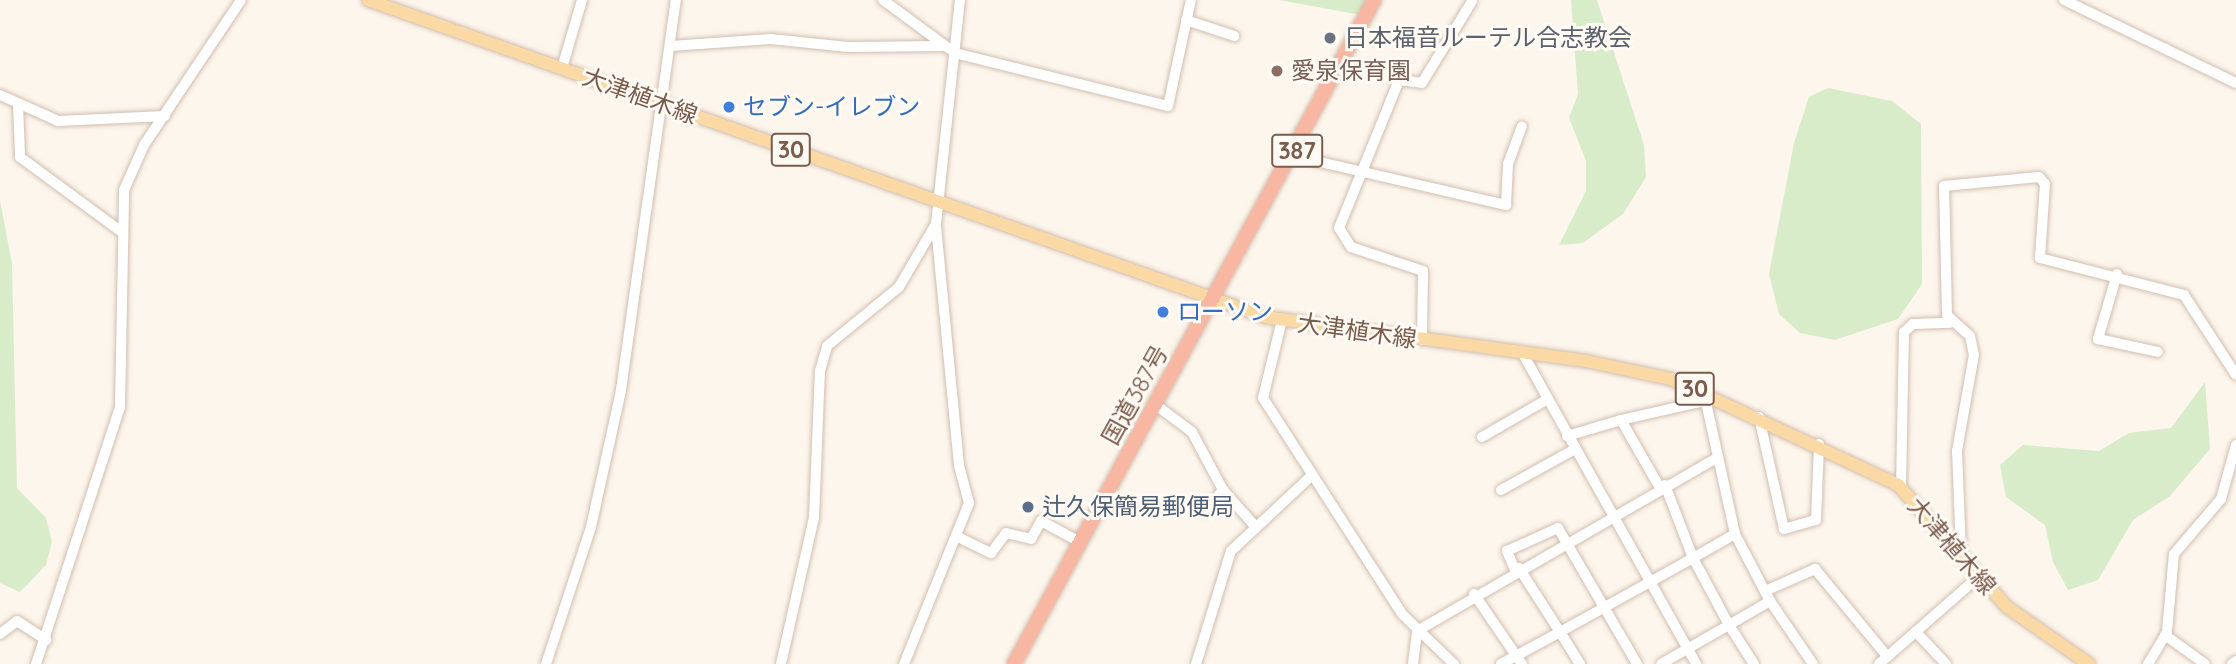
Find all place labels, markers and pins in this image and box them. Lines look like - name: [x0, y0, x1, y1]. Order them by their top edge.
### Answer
- place label: 日本福音ルーテル合志教会: [1344, 24, 1632, 52]
- marker: 日本福音ルーテル合志教会: [1322, 30, 1338, 46]
- place label: 愛泉保育園: [1291, 57, 1411, 85]
- marker: 愛泉保育園: [1269, 63, 1285, 79]
- place label: セブン-イレブン: [743, 93, 920, 121]
- marker: セブン-イレブン: [721, 99, 737, 115]
- place label: ローソン: [1177, 298, 1273, 326]
- marker: ローソン: [1155, 304, 1171, 320]
- place label: 辻久保簡易郵便局: [1042, 493, 1234, 521]
- marker: 辻久保簡易郵便局: [1020, 499, 1036, 515]

